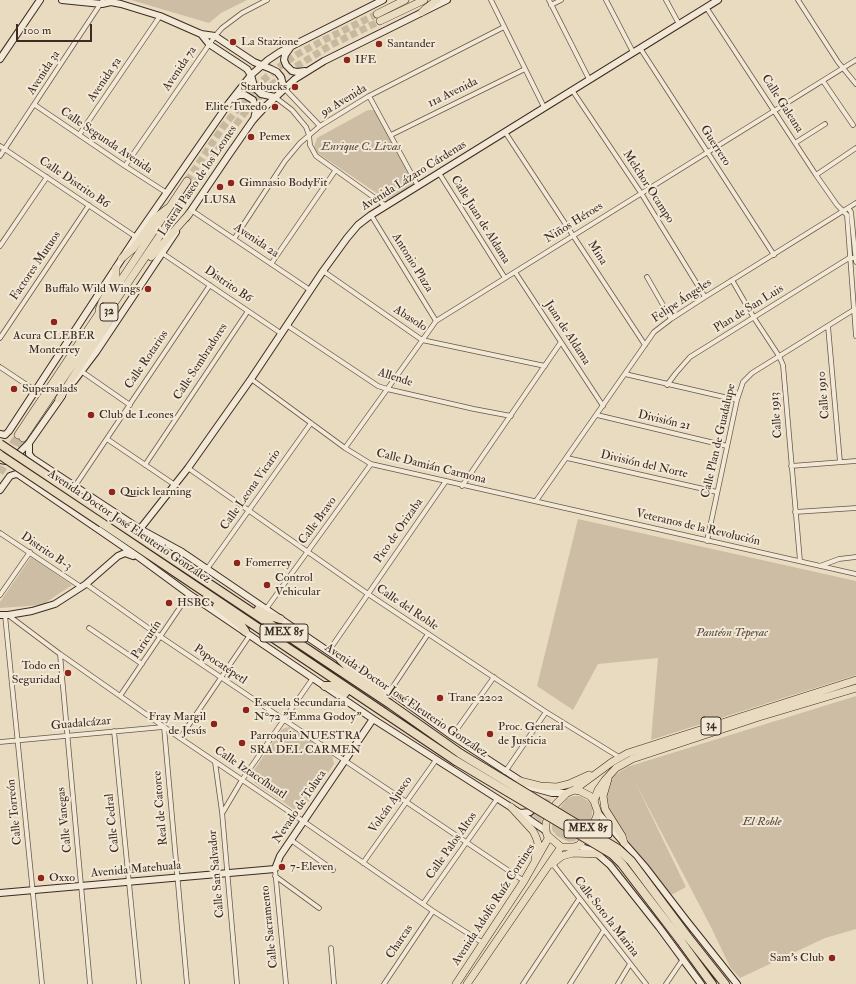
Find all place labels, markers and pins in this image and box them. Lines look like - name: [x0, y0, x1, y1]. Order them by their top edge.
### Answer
- place label: La Stazione: [241, 35, 299, 49]
- marker: La Stazione: [228, 37, 238, 47]
- place label: Santander: [387, 37, 435, 51]
- marker: Santander: [374, 39, 384, 49]
- place label: IFE: [355, 53, 376, 67]
- marker: IFE: [342, 55, 352, 65]
- place label: Starbucks: [240, 80, 287, 94]
- marker: Starbucks: [290, 82, 300, 92]
- place label: Elite Tuxedo: [205, 100, 267, 114]
- marker: Elite Tuxedo: [270, 102, 280, 112]
- place label: Pemex: [259, 130, 290, 144]
- marker: Pemex: [246, 132, 256, 142]
- place label: Gimnasio BodyFit: [239, 176, 327, 190]
- marker: Gimnasio BodyFit: [226, 178, 236, 188]
- marker: LUSA: [215, 182, 225, 192]
- place label: LUSA: [204, 193, 236, 207]
- place label: Buffalo Wild Wings: [44, 282, 140, 296]
- marker: Buffalo Wild Wings: [143, 284, 153, 294]
- marker: Acura CLEBER Monterrey: [49, 317, 59, 327]
- place label: Acura CLEBER Monterrey: [13, 329, 95, 357]
- place label: Supersalads: [22, 382, 77, 396]
- marker: Supersalads: [9, 384, 19, 394]
- place label: Club de Leones: [99, 408, 174, 422]
- marker: Club de Leones: [86, 410, 96, 420]
- place label: Quick learning: [120, 485, 192, 499]
- marker: Quick learning: [107, 487, 117, 497]
- place label: Fomerrey: [245, 556, 292, 570]
- marker: Fomerrey: [232, 558, 242, 568]
- place label: Control Vehicular: [275, 571, 320, 599]
- marker: Control Vehicular: [262, 580, 272, 590]
- place label: HSBC: [177, 596, 210, 610]
- marker: HSBC: [164, 598, 174, 608]
- place label: Todo en Seguridad: [12, 659, 60, 687]
- marker: Todo en Seguridad: [63, 668, 73, 678]
- place label: Trane 2202: [448, 691, 503, 705]
- marker: Trane 2202: [435, 693, 445, 703]
- place label: Escuela Secundaria N°72 "Emma Godoy": [254, 696, 361, 724]
- marker: Escuela Secundaria N°72 "Emma Godoy": [241, 705, 251, 715]
- place label: Fray Margil de Jesús: [149, 710, 206, 738]
- marker: Fray Margil de Jesús: [209, 719, 219, 729]
- place label: Proc. General de Justicia: [498, 720, 564, 748]
- place label: Parroquia NUESTRA SRA DEL CARMEN: [250, 729, 361, 757]
- marker: Proc. General de Justicia: [485, 729, 495, 739]
- marker: Parroquia NUESTRA SRA DEL CARMEN: [237, 738, 247, 748]
- place label: 7-Eleven: [290, 860, 334, 874]
- marker: 7-Eleven: [277, 862, 287, 872]
- place label: Oxxo: [49, 871, 75, 885]
- marker: Oxxo: [36, 873, 46, 883]
- place label: Sam's Club: [770, 951, 824, 965]
- marker: Sam's Club: [827, 953, 837, 963]

